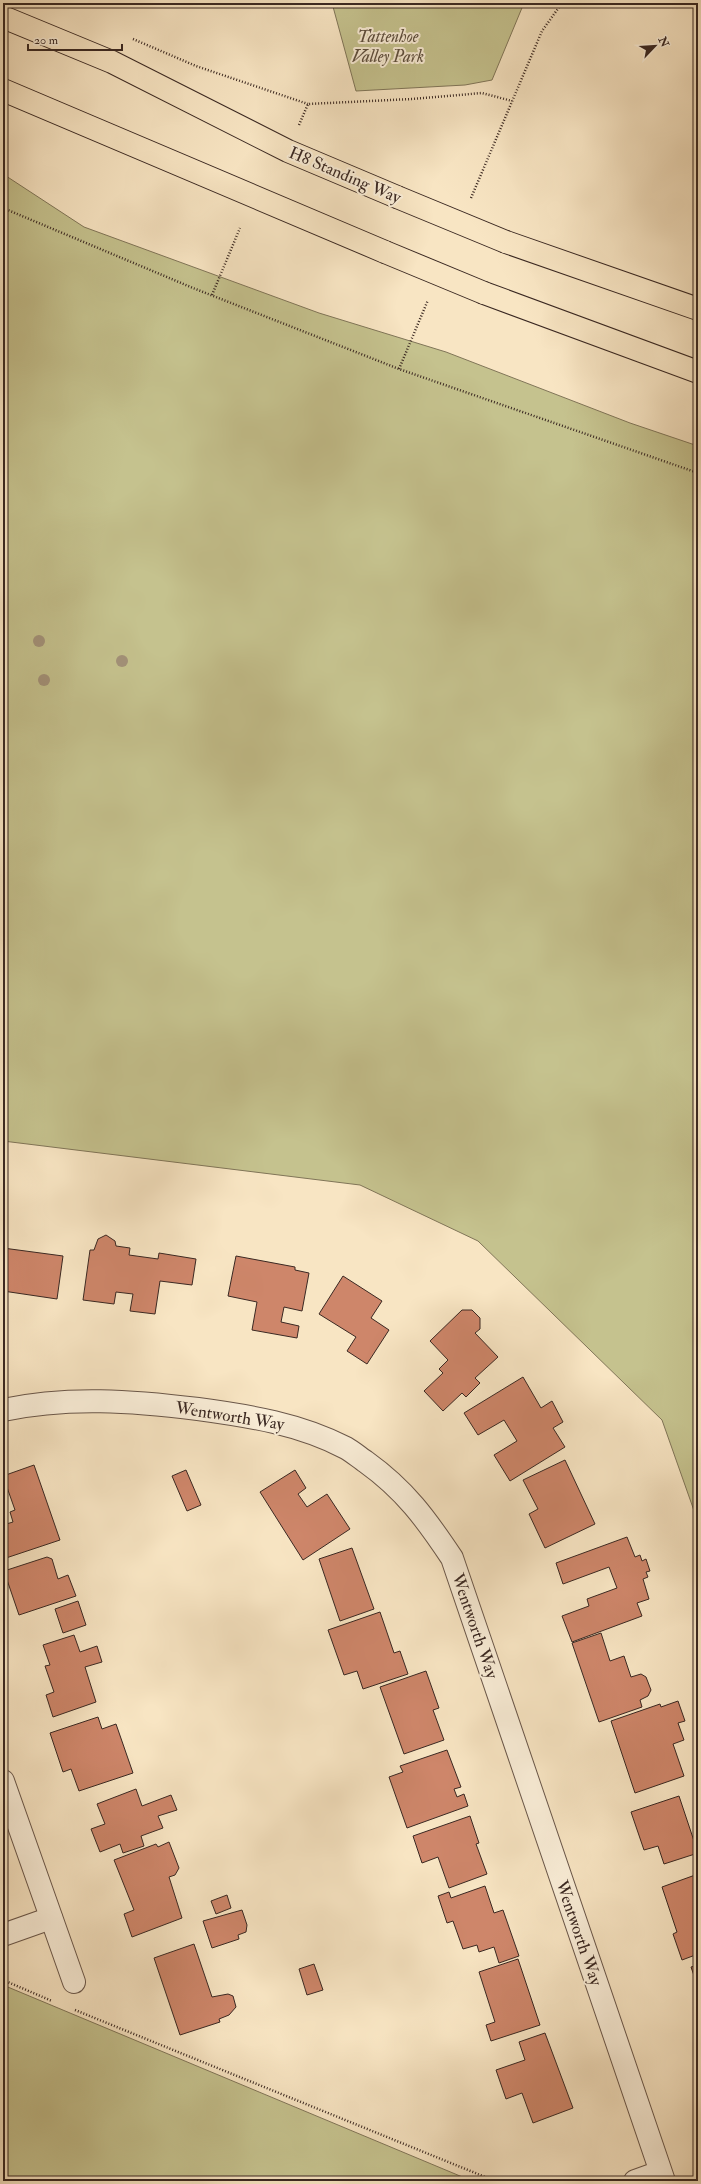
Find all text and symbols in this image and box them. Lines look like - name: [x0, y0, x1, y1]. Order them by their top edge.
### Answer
- scale bar: [28, 26, 122, 52]
- park label: Tattenhoe Valley Park: [352, 26, 424, 67]
- north arrow: [635, 26, 675, 66]
- text: 20 m: [34, 33, 59, 48]
- text: N: [655, 34, 672, 50]
- street label: H8 Standing Way: [285, 142, 405, 209]
- street label: Wentworth Way: [173, 1397, 287, 1436]
- street label: Wentworth Way: [446, 1570, 503, 1682]
- street label: Wentworth Way: [550, 1877, 607, 1989]

